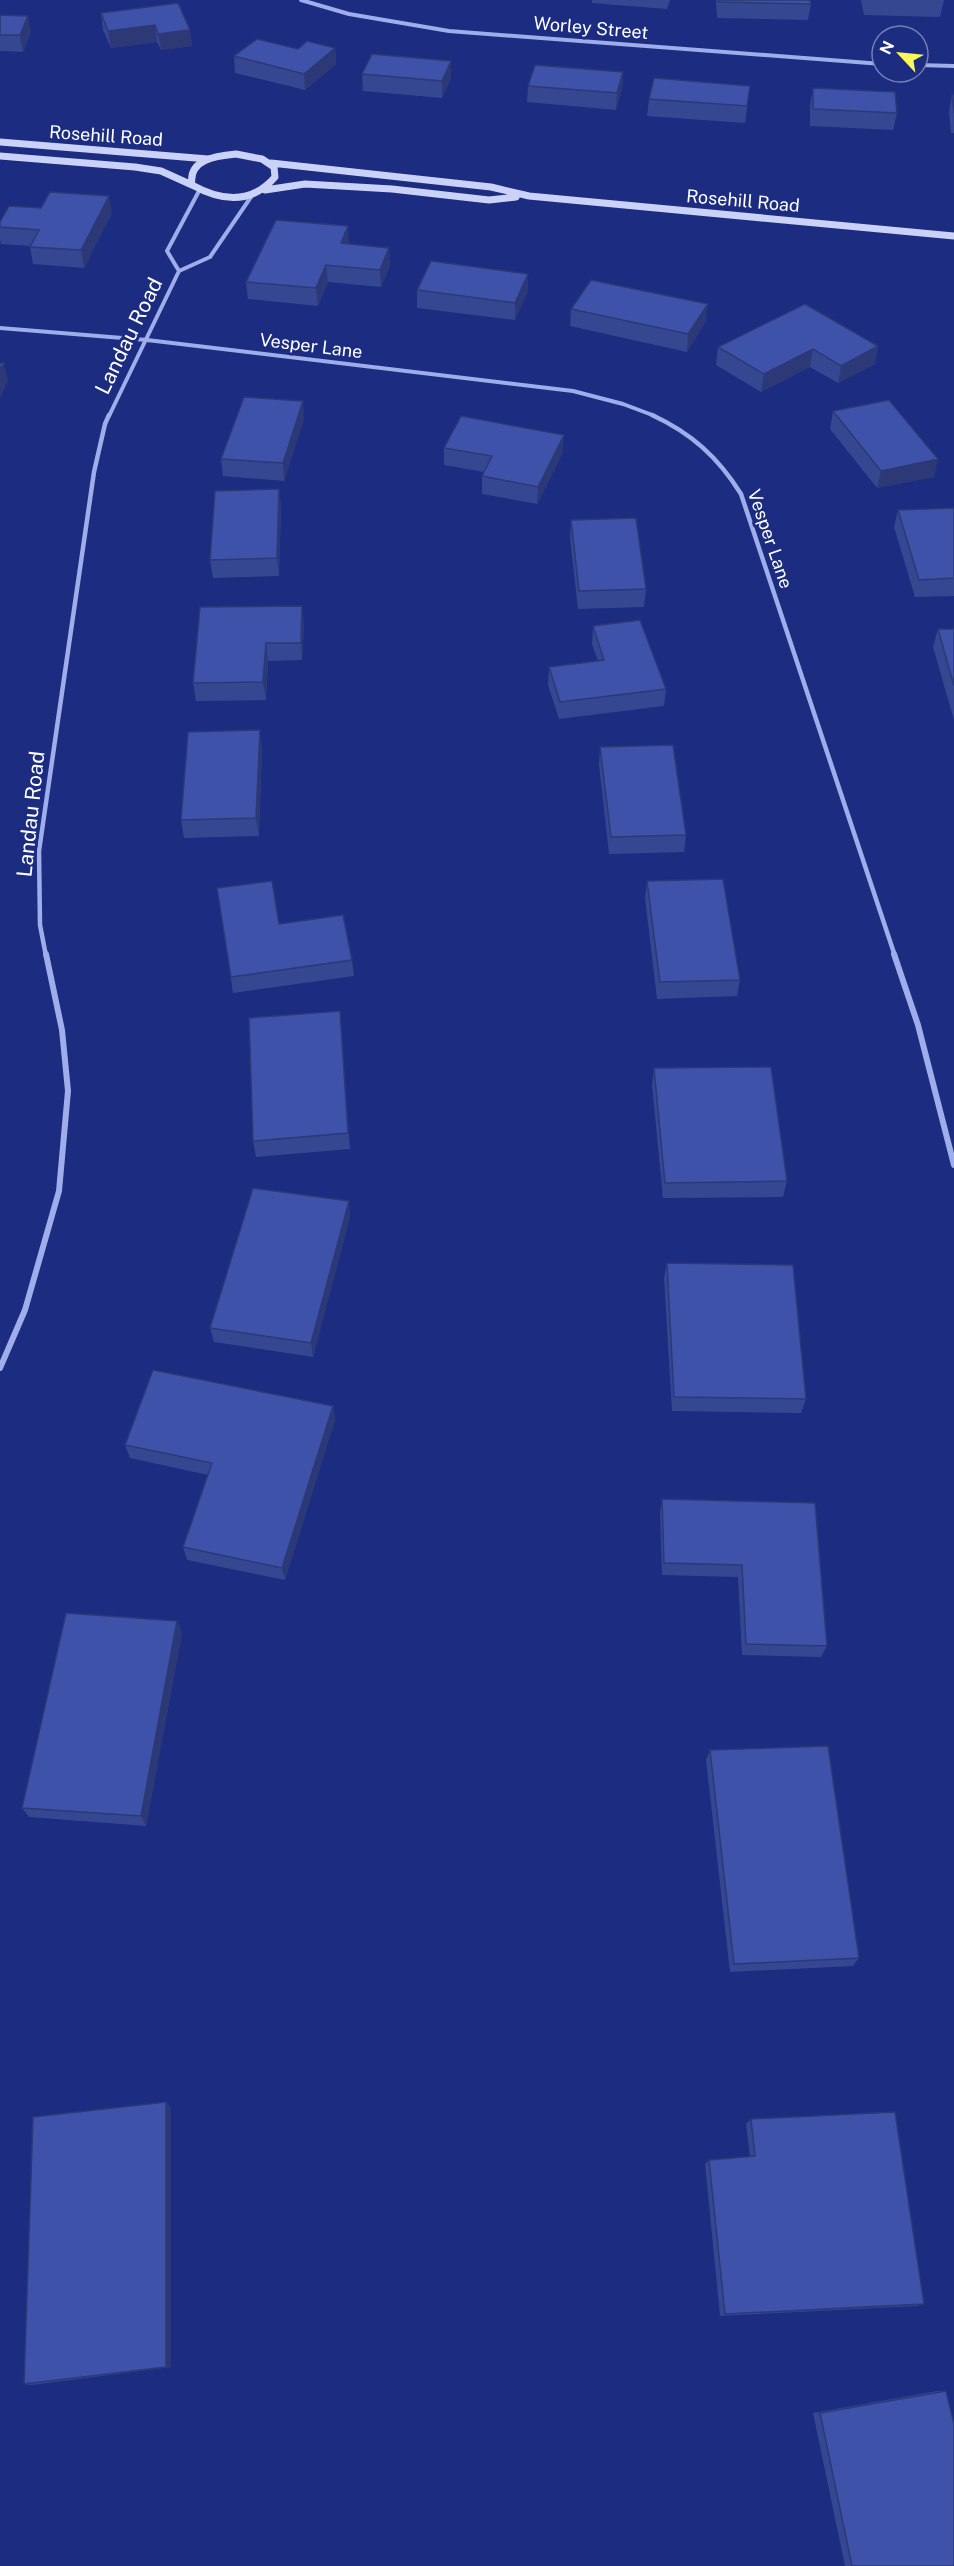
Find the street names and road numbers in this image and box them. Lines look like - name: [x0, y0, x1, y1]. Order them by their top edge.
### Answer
- street label: Worley Street: [533, 12, 649, 43]
- street label: Rosehill Road: [48, 121, 164, 150]
- street label: Rosehill Road: [685, 185, 801, 216]
- street label: Landau Road: [90, 273, 168, 398]
- street label: Vesper Lane: [258, 329, 364, 362]
- street label: Vesper Lane: [744, 486, 797, 591]
- street label: Landau Road: [11, 750, 50, 878]

